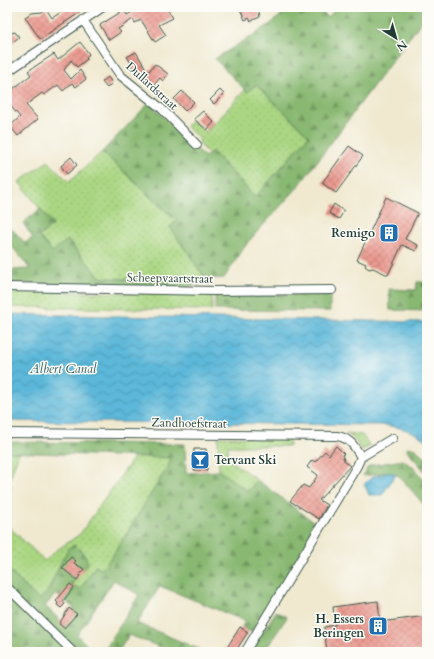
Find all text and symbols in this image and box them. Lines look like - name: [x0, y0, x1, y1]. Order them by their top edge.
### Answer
- north arrow: [376, 18, 416, 58]
- text: N: [393, 37, 410, 55]
- street label: Dullardstraat: [123, 58, 182, 114]
- building icon: Remigo: [378, 222, 400, 244]
- place label: Remigo: [331, 225, 375, 241]
- street label: Scheepvaartstraat: [127, 269, 213, 287]
- water label: Albert Canal: [29, 360, 97, 378]
- street label: Zandhoefstraat: [151, 414, 227, 432]
- bar icon: Tervant Ski: [189, 449, 211, 471]
- place label: Tervant Ski: [214, 452, 276, 468]
- place label: H. Essers Beringen: [313, 611, 364, 641]
- building icon: H. Essers Beringen: [367, 615, 389, 637]

